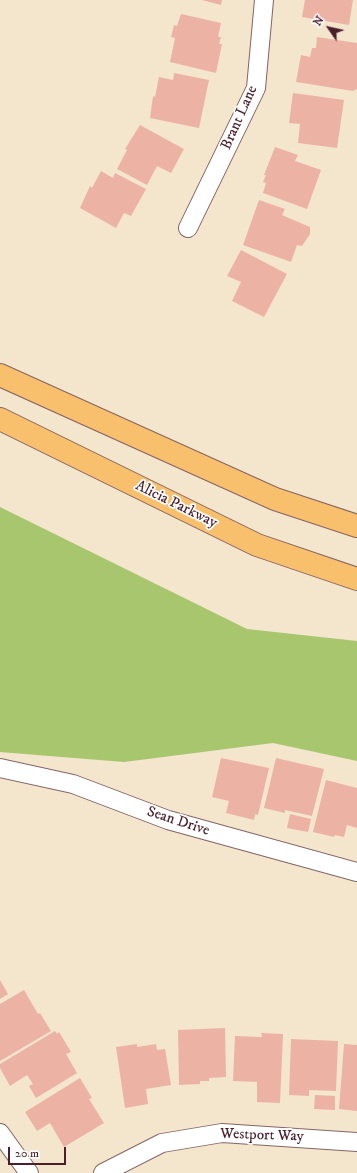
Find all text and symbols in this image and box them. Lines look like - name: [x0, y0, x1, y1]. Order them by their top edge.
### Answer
- north arrow: [309, 8, 349, 48]
- text: N: [311, 14, 327, 29]
- street label: Brant Lane: [218, 83, 262, 153]
- street label: Alicia Parkway: [132, 477, 220, 533]
- street label: Sean Drive: [144, 803, 212, 841]
- street label: Westport Way: [220, 1126, 304, 1146]
- scale bar: [10, 1139, 68, 1165]
- text: 20 m: [15, 1146, 39, 1161]

